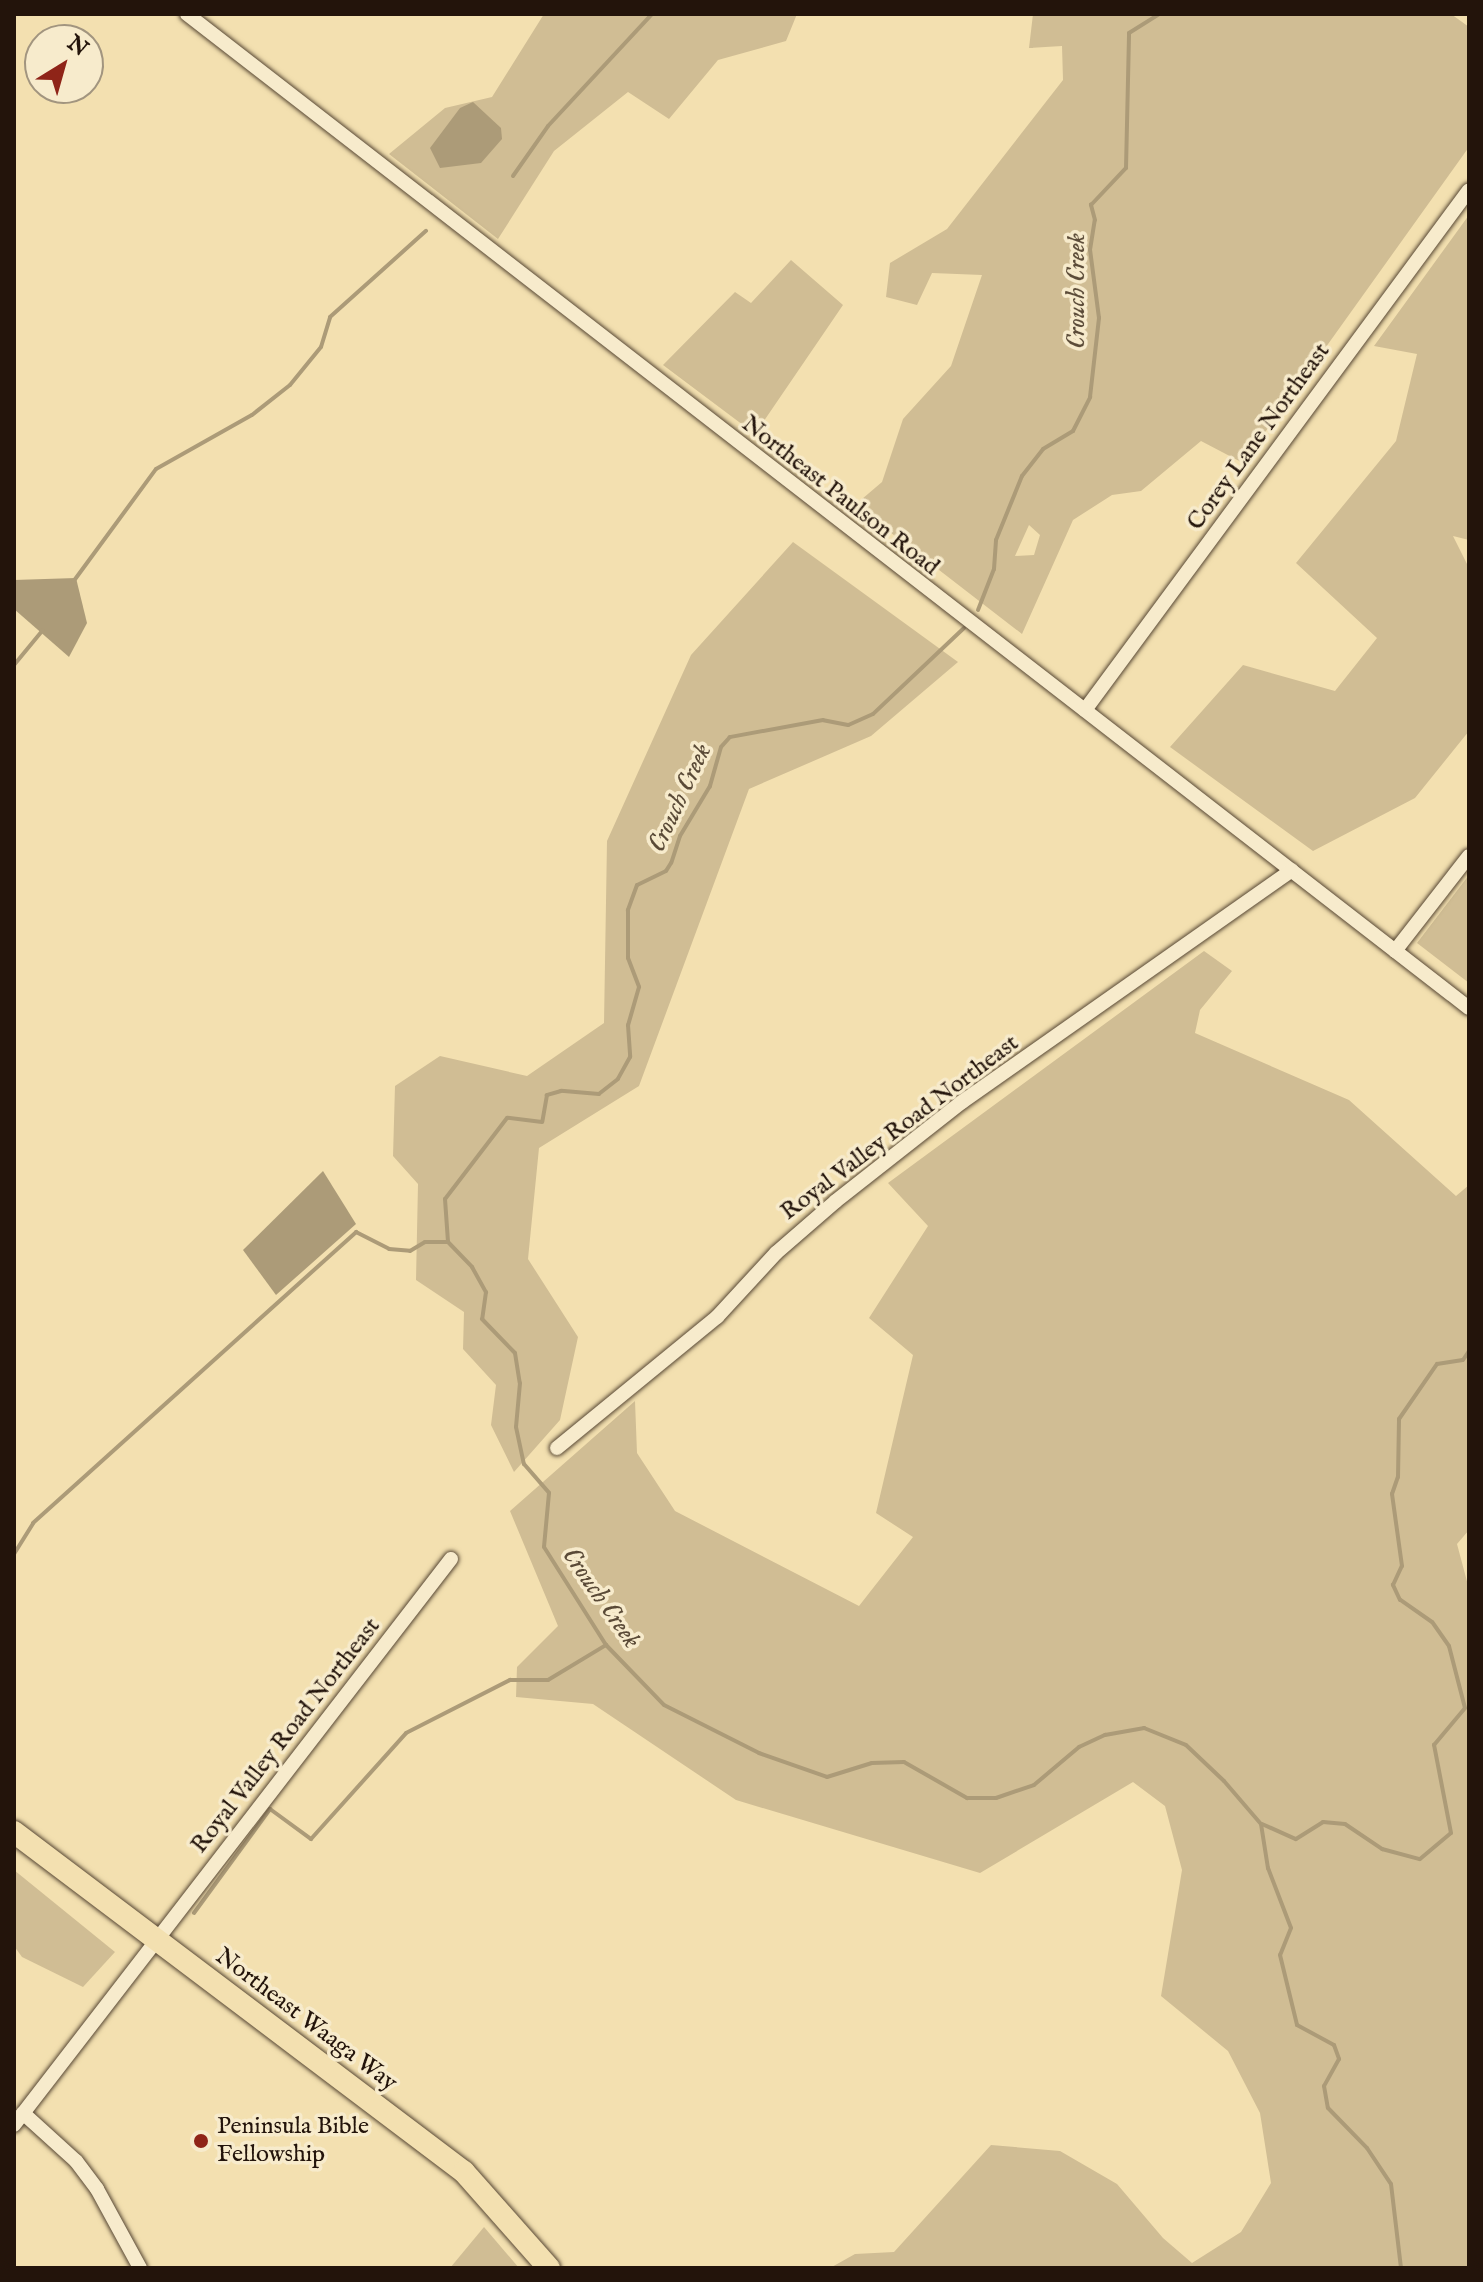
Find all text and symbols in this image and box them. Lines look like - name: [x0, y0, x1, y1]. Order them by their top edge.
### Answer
- north arrow: [24, 24, 104, 104]
- text: N: [61, 30, 93, 63]
- water label: Crouch Creek: [1061, 233, 1093, 349]
- street label: Corey Lane Northeast: [1181, 338, 1337, 536]
- street label: Northeast Paulson Road: [736, 410, 944, 582]
- water label: Crouch Creek: [641, 739, 719, 857]
- street label: Royal Valley Road Northeast: [775, 1029, 1025, 1227]
- water label: Crouch Creek: [555, 1542, 647, 1654]
- street label: Royal Valley Road Northeast: [185, 1613, 387, 1859]
- street label: Northeast Waaga Way: [209, 1942, 403, 2098]
- place label: Peninsula Bible Fellowship: [217, 2113, 369, 2169]
- marker: Peninsula Bible Fellowship: [192, 2132, 210, 2150]

